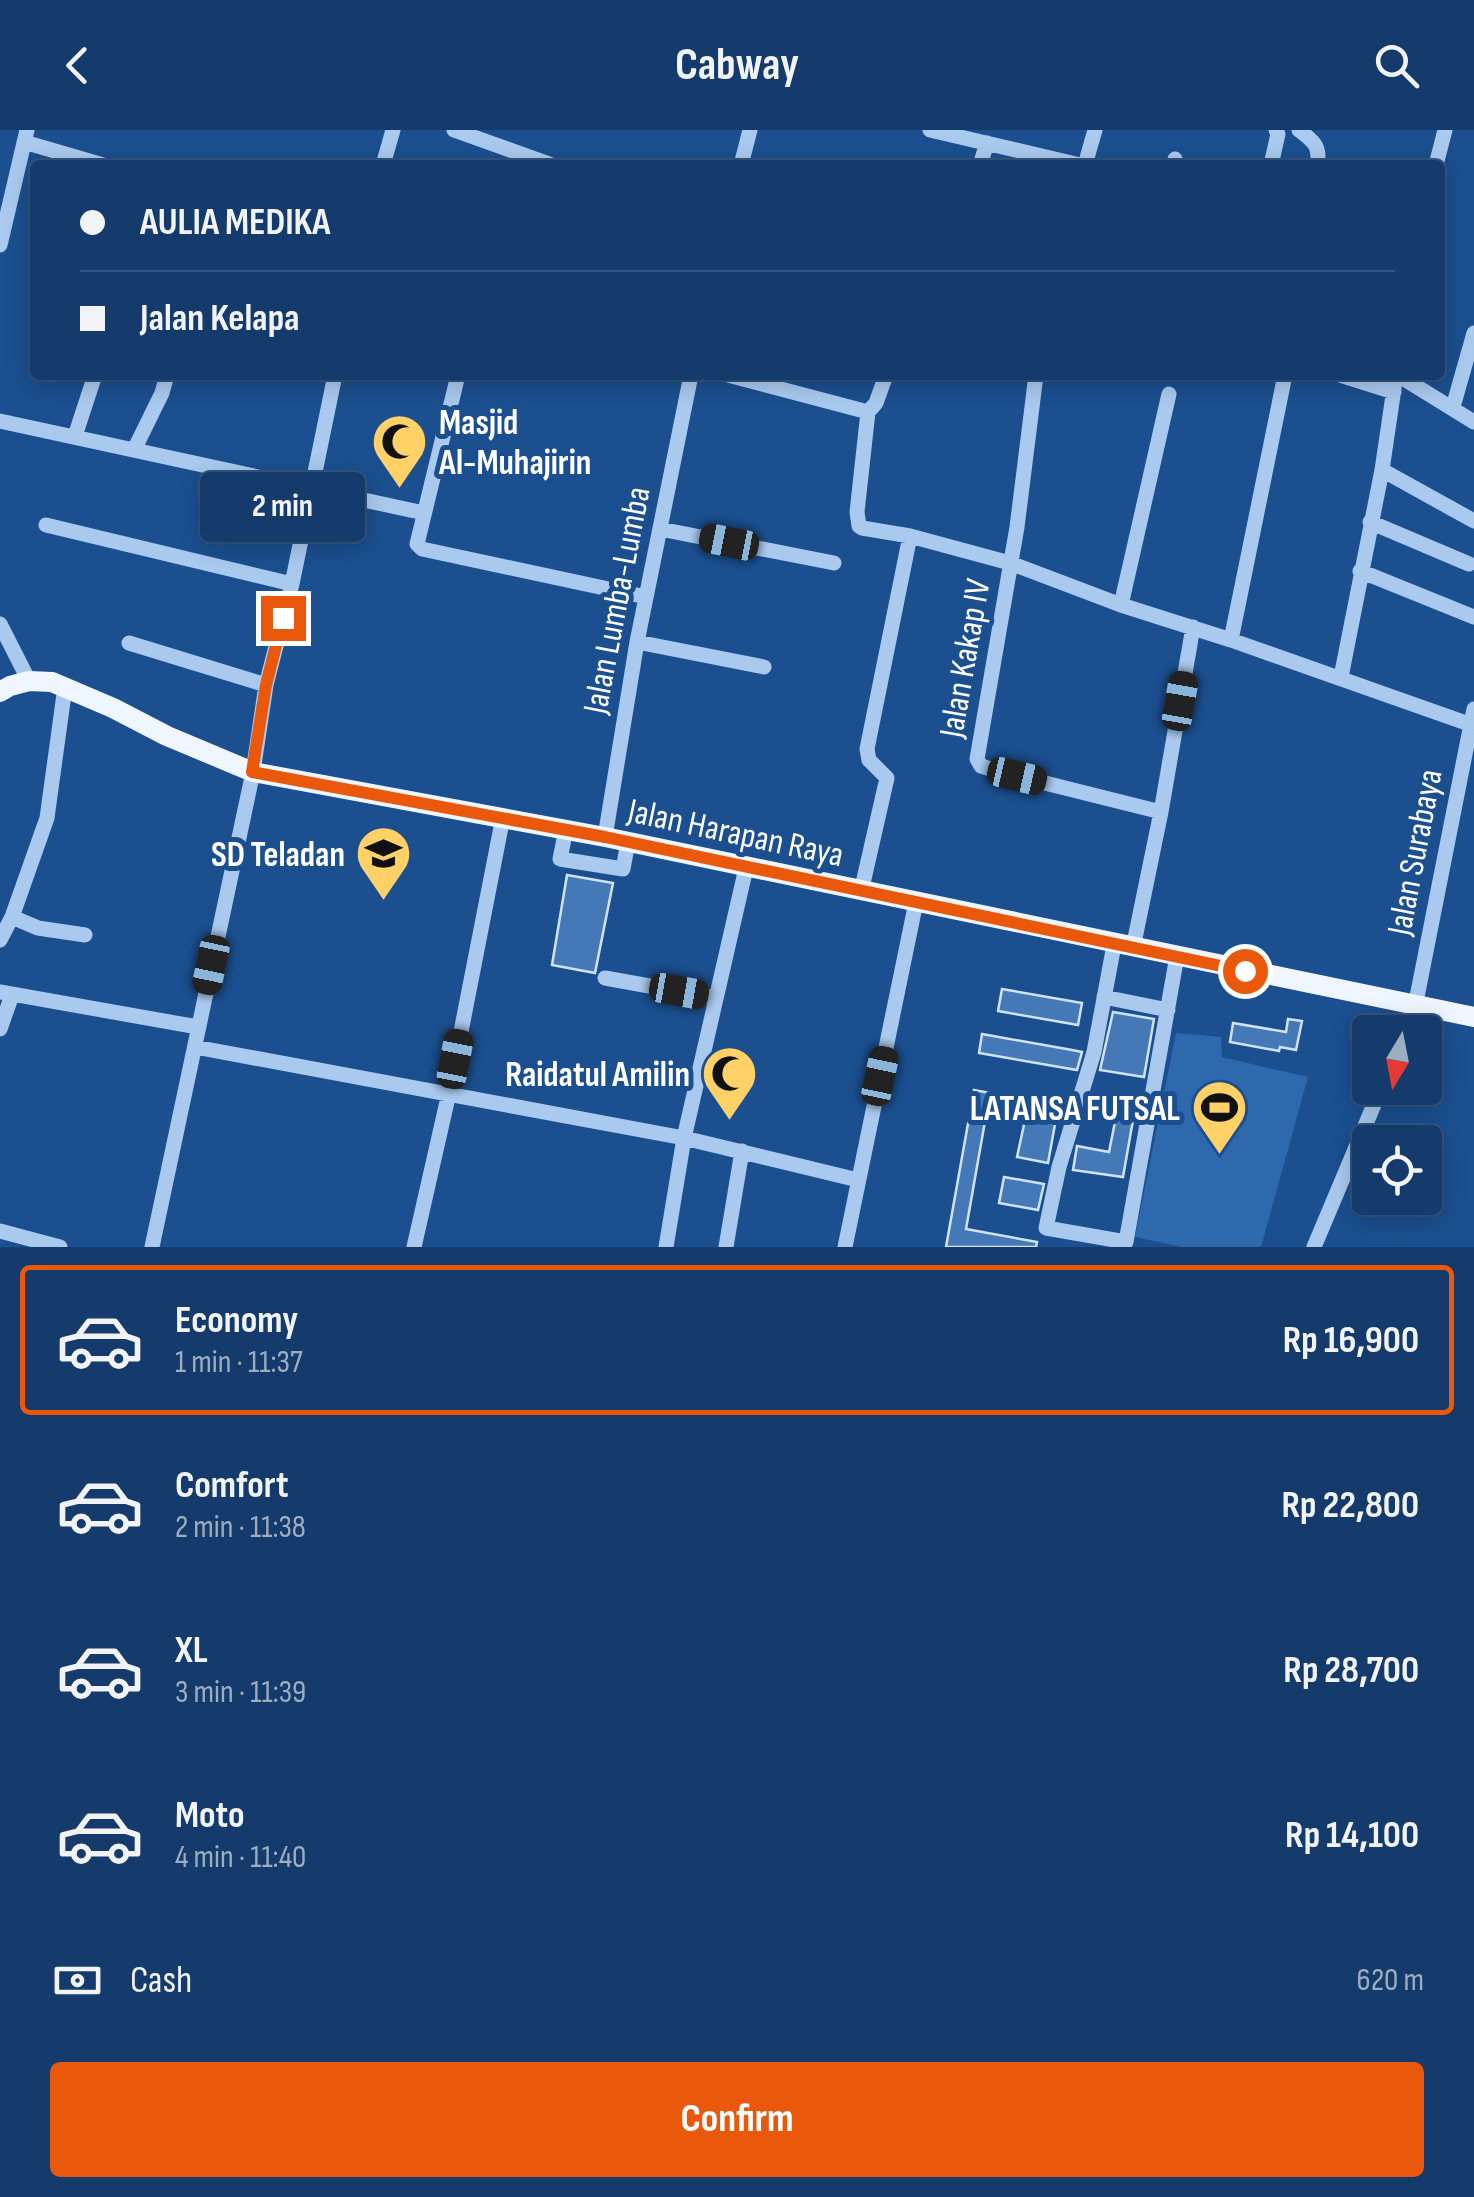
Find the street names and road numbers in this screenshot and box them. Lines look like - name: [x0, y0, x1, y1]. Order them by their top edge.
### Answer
- street label: Jalan Lumba-Lumba: [574, 483, 661, 718]
- street label: Jalan Kakap IV: [930, 575, 1001, 742]
- street label: Jalan Surabaya: [1378, 766, 1453, 940]
- street label: Jalan Harapan Raya: [623, 789, 847, 877]

